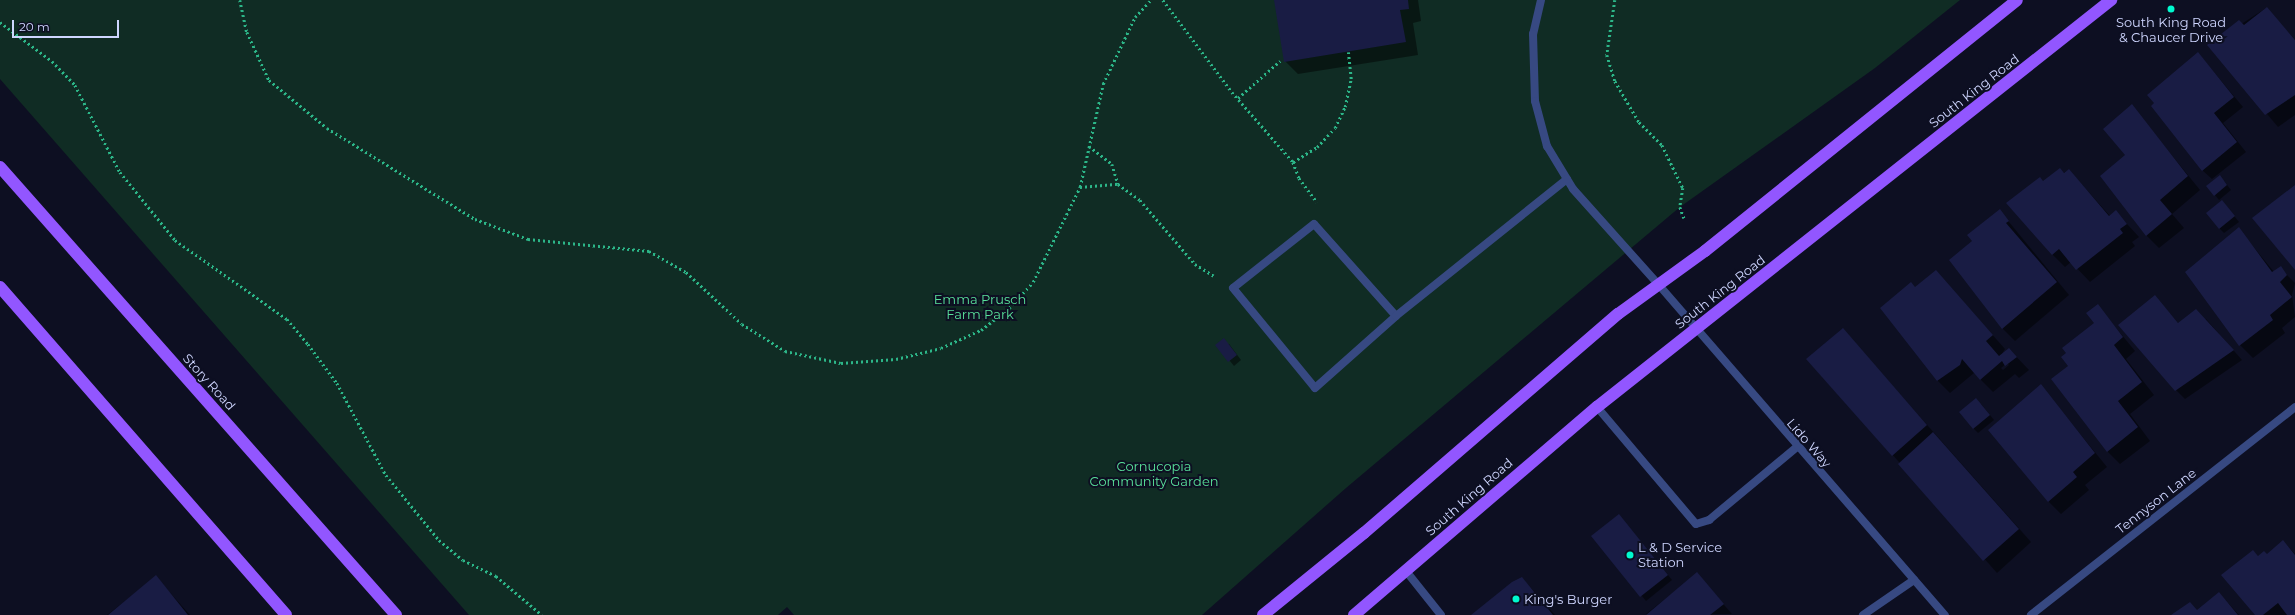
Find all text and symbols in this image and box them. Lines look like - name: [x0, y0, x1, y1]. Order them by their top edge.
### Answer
- marker: South King Road & Chaucer Drive: [2166, 4, 2176, 14]
- scale bar: [14, 12, 121, 38]
- place label: South King Road & Chaucer Drive: [2116, 15, 2226, 46]
- text: 20 m: [19, 19, 50, 34]
- street label: South King Road: [1926, 51, 2022, 131]
- street label: South King Road: [1672, 252, 1768, 332]
- park label: Emma Prusch Farm Park: [934, 292, 1026, 323]
- street label: Story Road: [180, 350, 238, 414]
- street label: Lido Way: [1784, 415, 1834, 471]
- street label: South King Road: [1422, 455, 1516, 539]
- park label: Cornucopia Community Garden: [1089, 459, 1219, 490]
- street label: Tennyson Lane: [2113, 465, 2199, 537]
- place label: L & D Service Station: [1638, 540, 1722, 571]
- marker: L & D Service Station: [1625, 550, 1635, 560]
- place label: King's Burger: [1524, 591, 1612, 607]
- marker: King's Burger: [1511, 594, 1521, 604]

